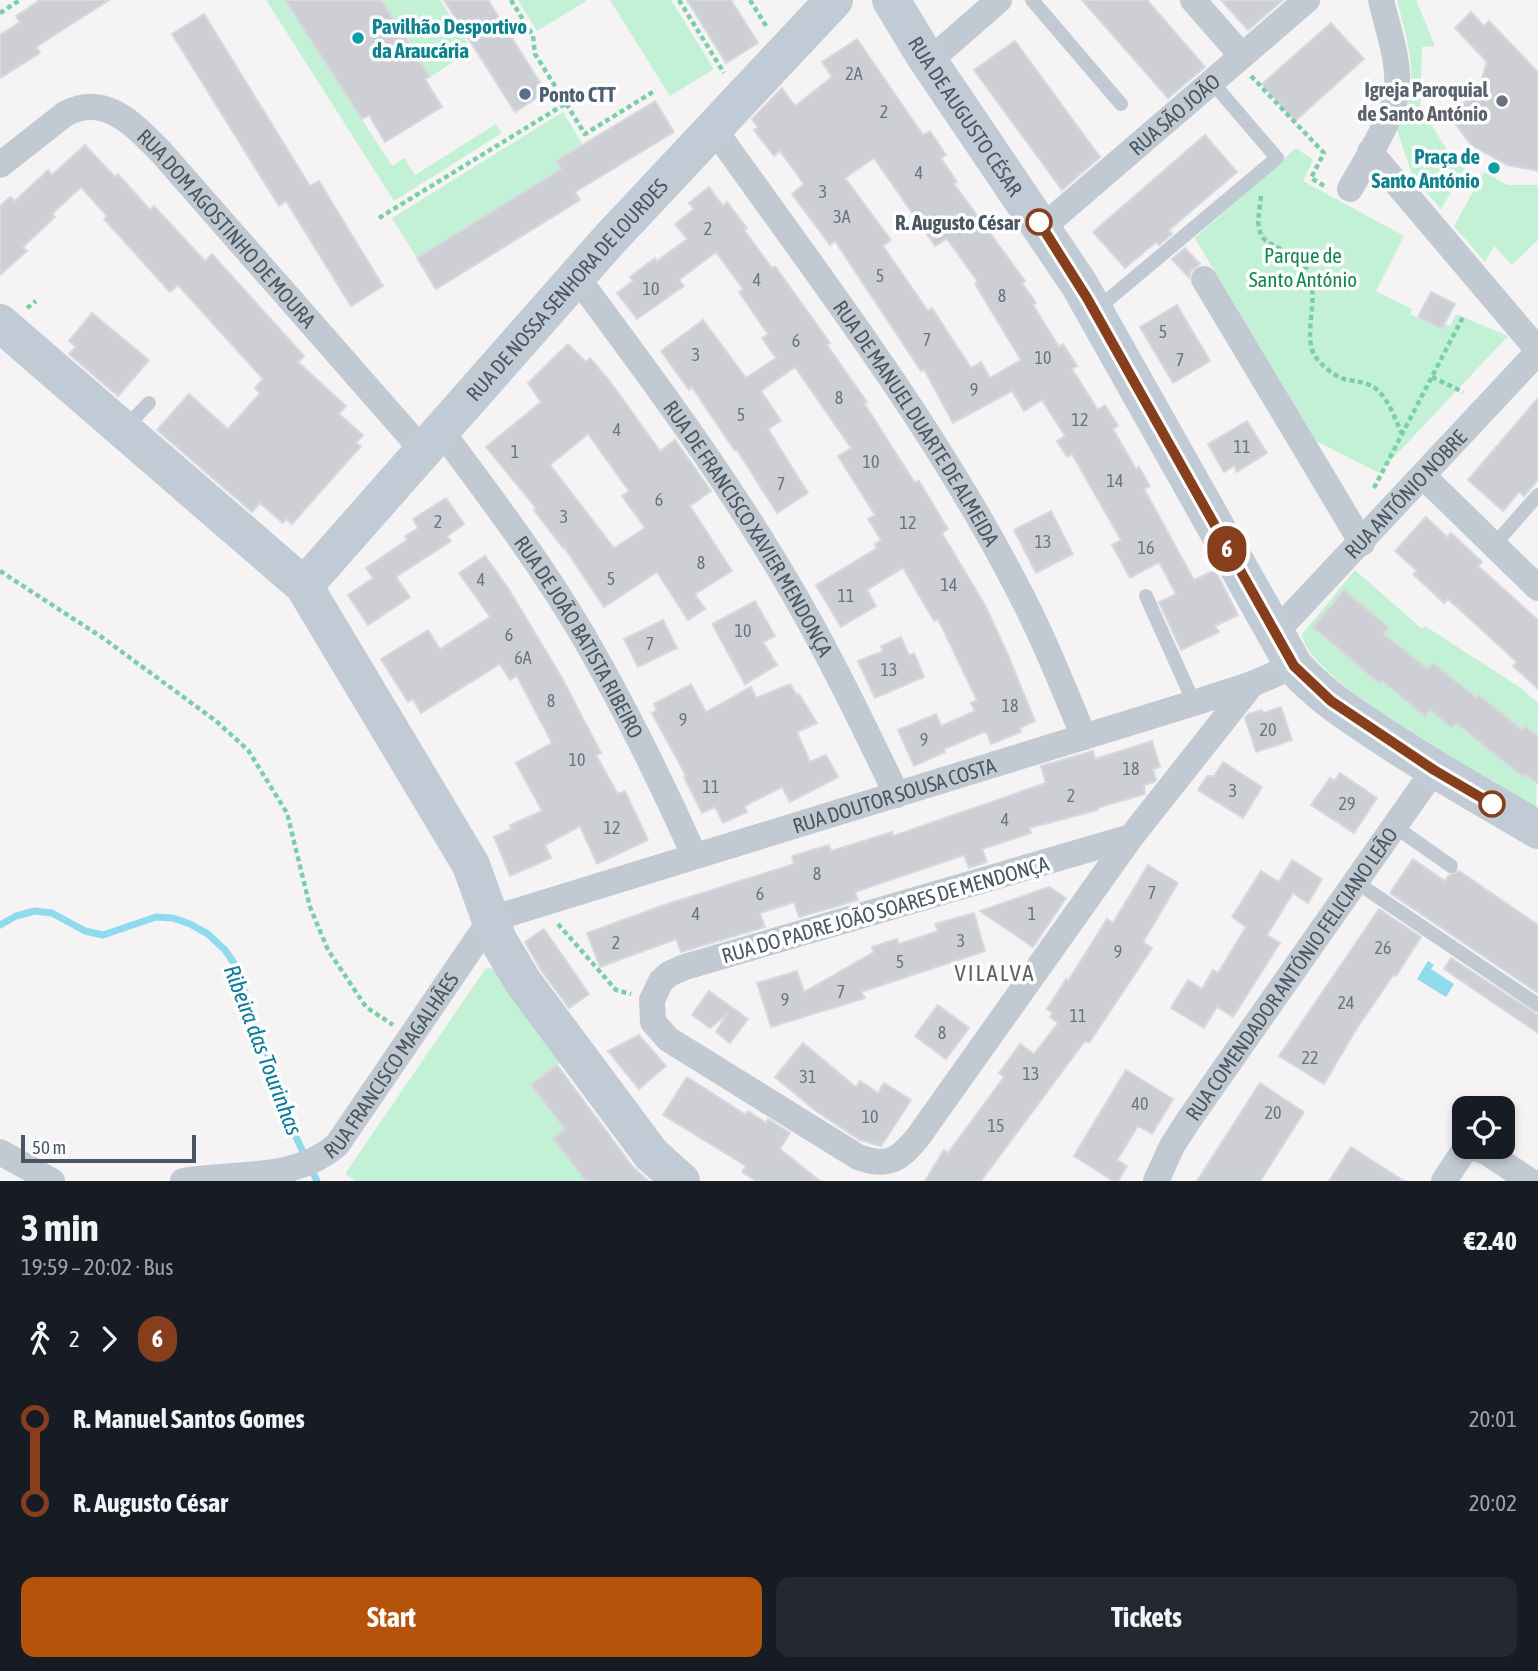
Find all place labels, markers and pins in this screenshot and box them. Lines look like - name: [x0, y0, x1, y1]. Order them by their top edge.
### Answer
- place label: Pavilhão Desportivo da Araucária: [372, 14, 527, 62]
- marker: Pavilhão Desportivo da Araucária: [350, 30, 366, 46]
- place label: Igreja Paroquial de Santo António: [1357, 77, 1488, 125]
- place label: Ponto CTT: [539, 82, 616, 106]
- marker: Ponto CTT: [517, 86, 533, 102]
- marker: Igreja Paroquial de Santo António: [1494, 93, 1510, 109]
- place label: Praça de Santo António: [1372, 144, 1480, 192]
- marker: Praça de Santo António: [1486, 160, 1502, 176]
- marker: R. Augusto César: [1026, 209, 1052, 235]
- place label: R. Augusto César: [895, 210, 1021, 234]
- unlabelled marker: [1479, 791, 1505, 817]

